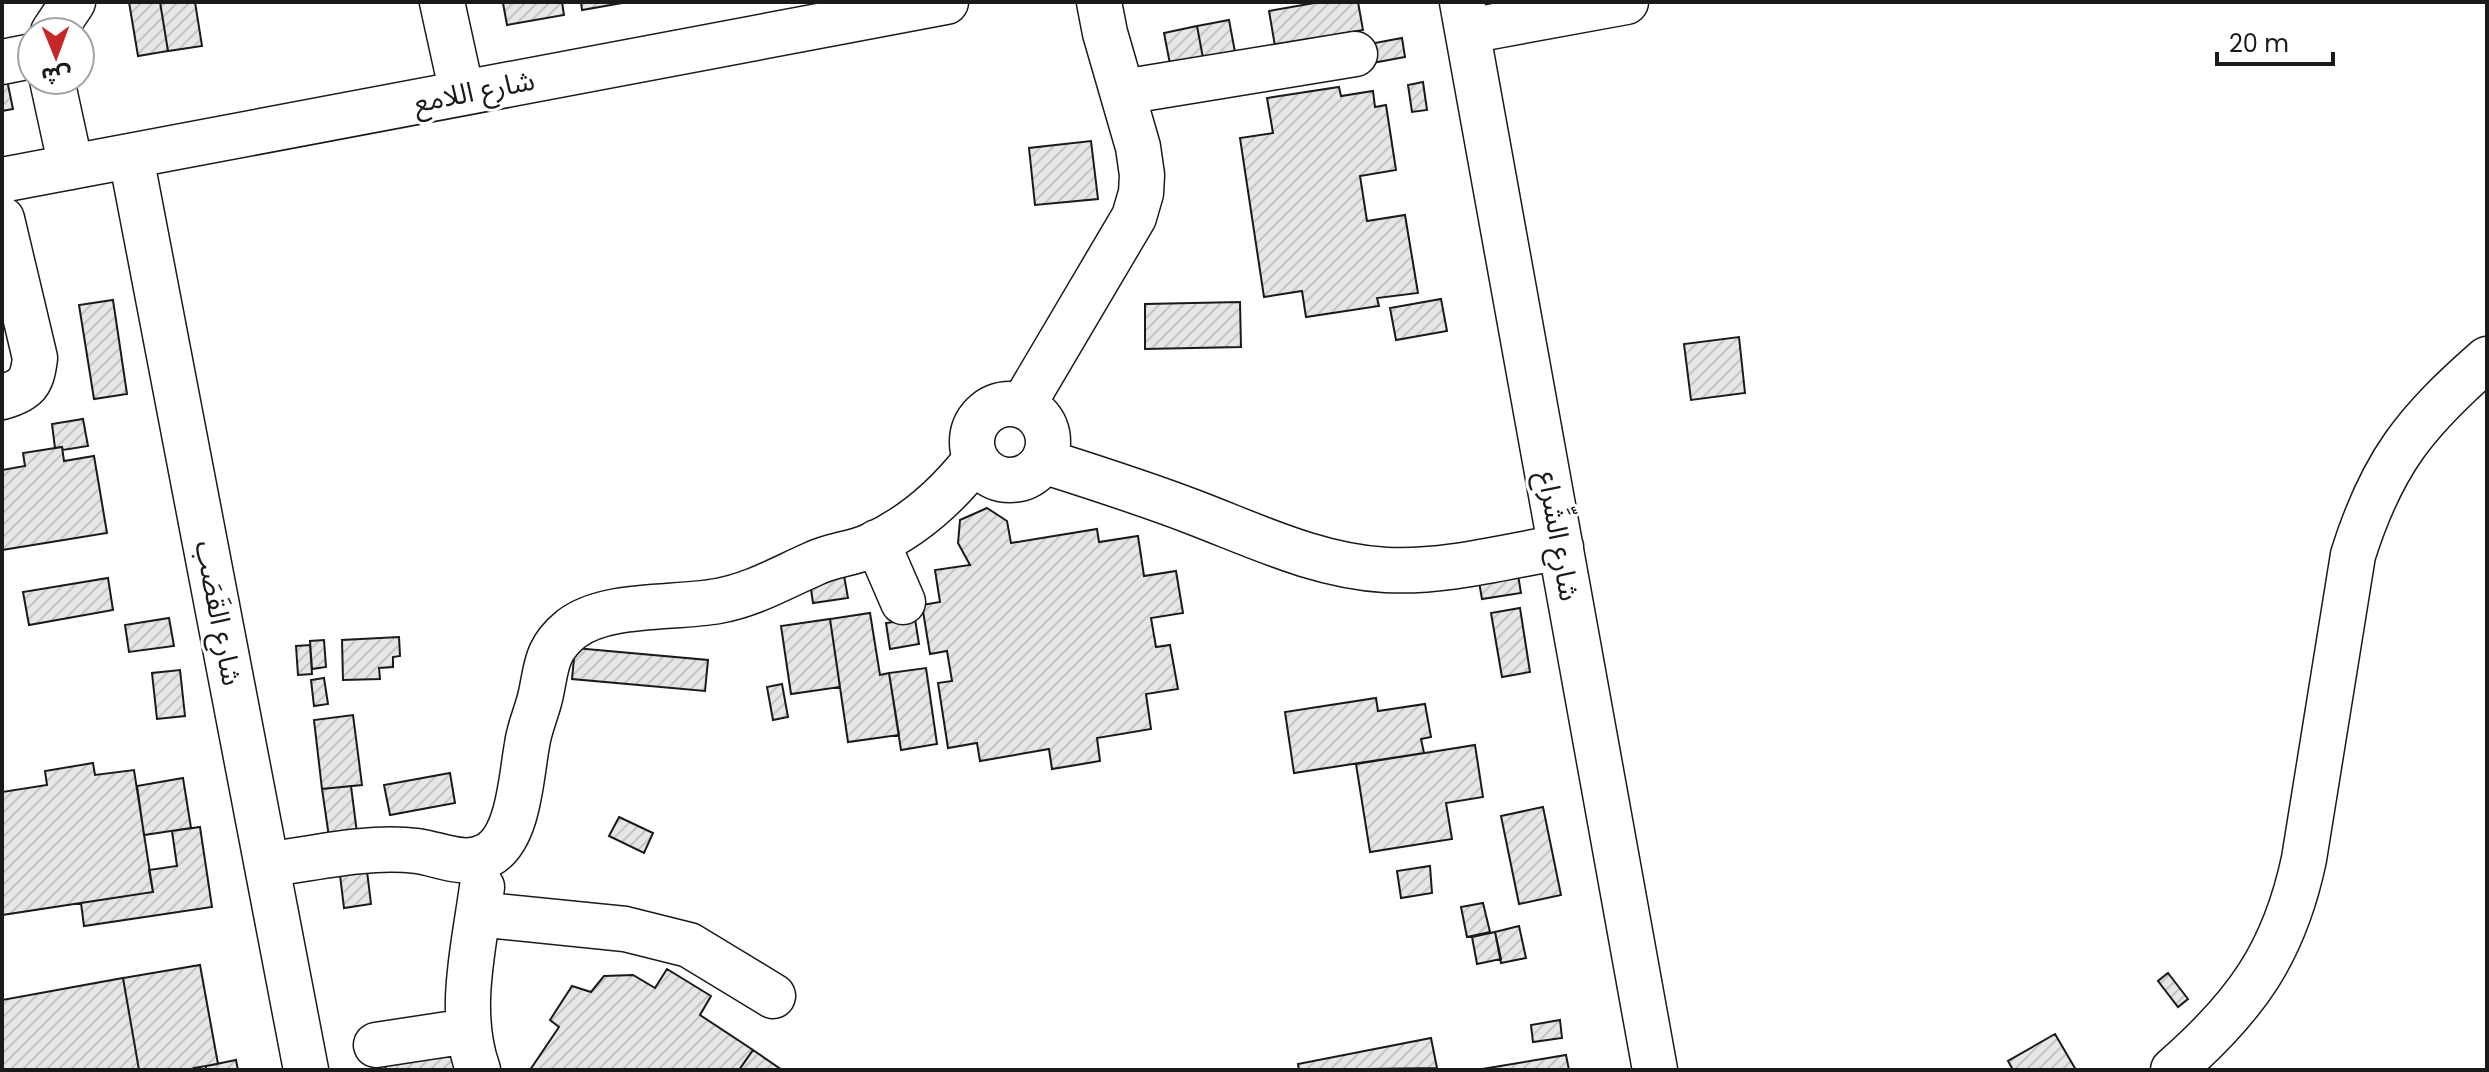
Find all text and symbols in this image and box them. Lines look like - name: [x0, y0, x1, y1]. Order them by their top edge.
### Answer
- north arrow: [16, 16, 96, 96]
- scale bar: [2217, 16, 2333, 66]
- text: 20 m: [2229, 27, 2289, 60]
- text: ش: [41, 60, 72, 91]
- street label: شارع اللامع: [410, 61, 538, 123]
- street label: شارع الشِّراع: [1527, 468, 1593, 604]
- street label: شارع القَصَب: [184, 537, 252, 689]

